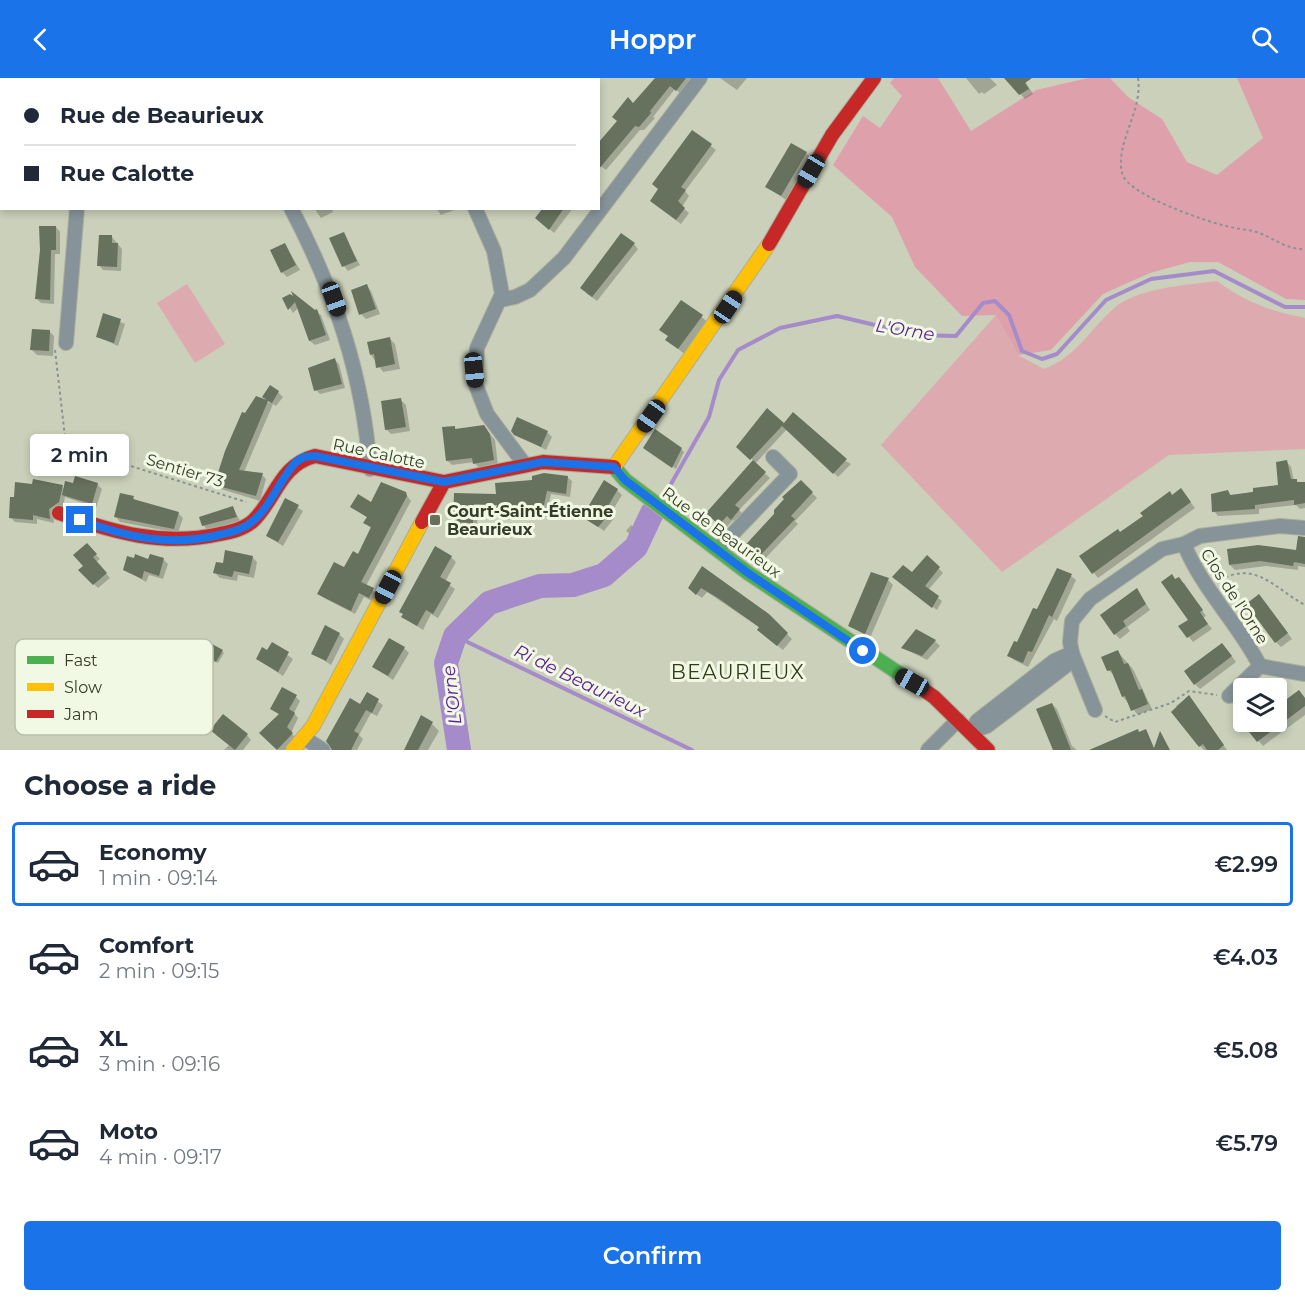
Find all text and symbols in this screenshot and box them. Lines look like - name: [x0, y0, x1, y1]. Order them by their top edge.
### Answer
- icon: back: [24, 23, 57, 56]
- text: Hoppr: [609, 23, 696, 56]
- icon: search: [1248, 23, 1281, 56]
- text: Rue de Beaurieux: [60, 102, 264, 129]
- car: [794, 151, 828, 191]
- text: Rue Calotte: [60, 160, 194, 187]
- car: [319, 279, 349, 319]
- car: [710, 287, 746, 327]
- water label: L'Orne: [874, 314, 936, 346]
- car: [463, 351, 485, 389]
- car: [633, 396, 669, 436]
- callout: 2 min: [31, 433, 130, 475]
- street label: Rue Calotte: [331, 434, 427, 472]
- text: 2 min: [51, 443, 108, 467]
- street label: Sentier 73: [144, 450, 226, 491]
- street label: Rue de Beaurieux: [659, 483, 785, 582]
- place label: Court-Saint-Étienne Beaurieux: [447, 502, 613, 539]
- route end: [66, 506, 93, 533]
- marker: Court-Saint-Étienne Beaurieux: [428, 513, 442, 527]
- street label: Clos de l'Orne: [1197, 545, 1272, 648]
- car: [372, 567, 404, 607]
- route start: [849, 637, 876, 664]
- legend: [15, 639, 213, 735]
- water label: Ri de Beaurieux: [511, 640, 651, 723]
- text: Fast: [64, 651, 98, 670]
- district label: BEAURIEUX: [671, 660, 805, 684]
- water label: L'Orne: [437, 664, 467, 726]
- car: [892, 665, 932, 699]
- text: Slow: [64, 678, 102, 697]
- map controls: [1233, 678, 1287, 732]
- button: layers: [1233, 678, 1287, 732]
- text: Jam: [63, 705, 98, 724]
- text: Choose a ride: [24, 769, 216, 802]
- icon: car: [27, 837, 81, 891]
- text: Economy: [99, 839, 207, 866]
- text: €2.99: [1214, 851, 1278, 878]
- text: 1 min · 09:14: [99, 866, 217, 890]
- icon: car: [27, 930, 81, 984]
- text: Comfort: [99, 932, 194, 959]
- text: €4.03: [1213, 944, 1278, 971]
- text: 2 min · 09:15: [99, 959, 219, 983]
- icon: car: [27, 1023, 81, 1077]
- text: XL: [99, 1025, 128, 1052]
- text: €5.08: [1213, 1037, 1278, 1064]
- text: 3 min · 09:16: [99, 1052, 220, 1076]
- icon: car: [27, 1116, 81, 1170]
- text: Moto: [99, 1118, 158, 1145]
- text: €5.79: [1215, 1130, 1278, 1157]
- text: 4 min · 09:17: [99, 1145, 222, 1169]
- button: Confirm: [24, 1221, 1281, 1290]

